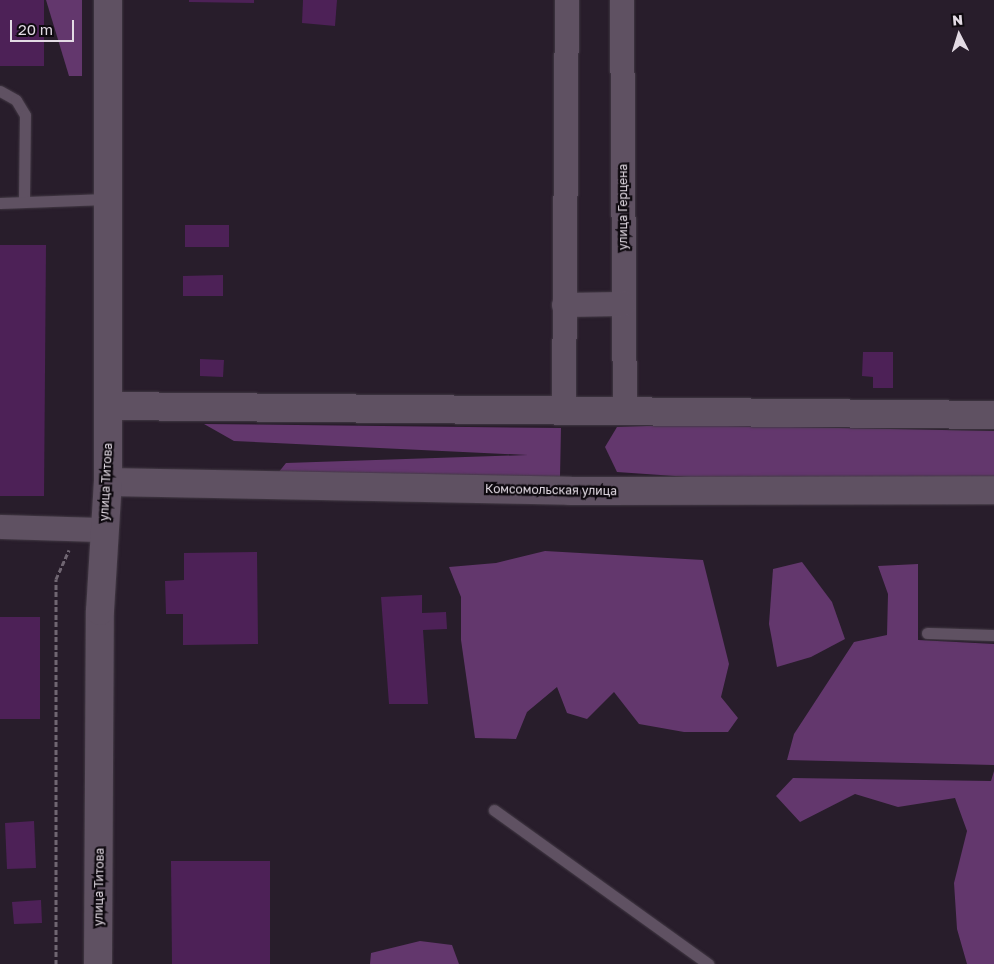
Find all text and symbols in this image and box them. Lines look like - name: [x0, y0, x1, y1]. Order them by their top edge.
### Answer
- scale bar: [12, 10, 76, 42]
- north arrow: [934, 10, 984, 60]
- text: N: [952, 11, 964, 28]
- text: 20 m: [18, 20, 53, 38]
- street label: улица Герцена: [616, 164, 630, 250]
- street label: улица Титова: [97, 442, 115, 522]
- street label: Комсомольская улица: [485, 482, 617, 498]
- street label: улица Титова: [91, 848, 107, 926]

